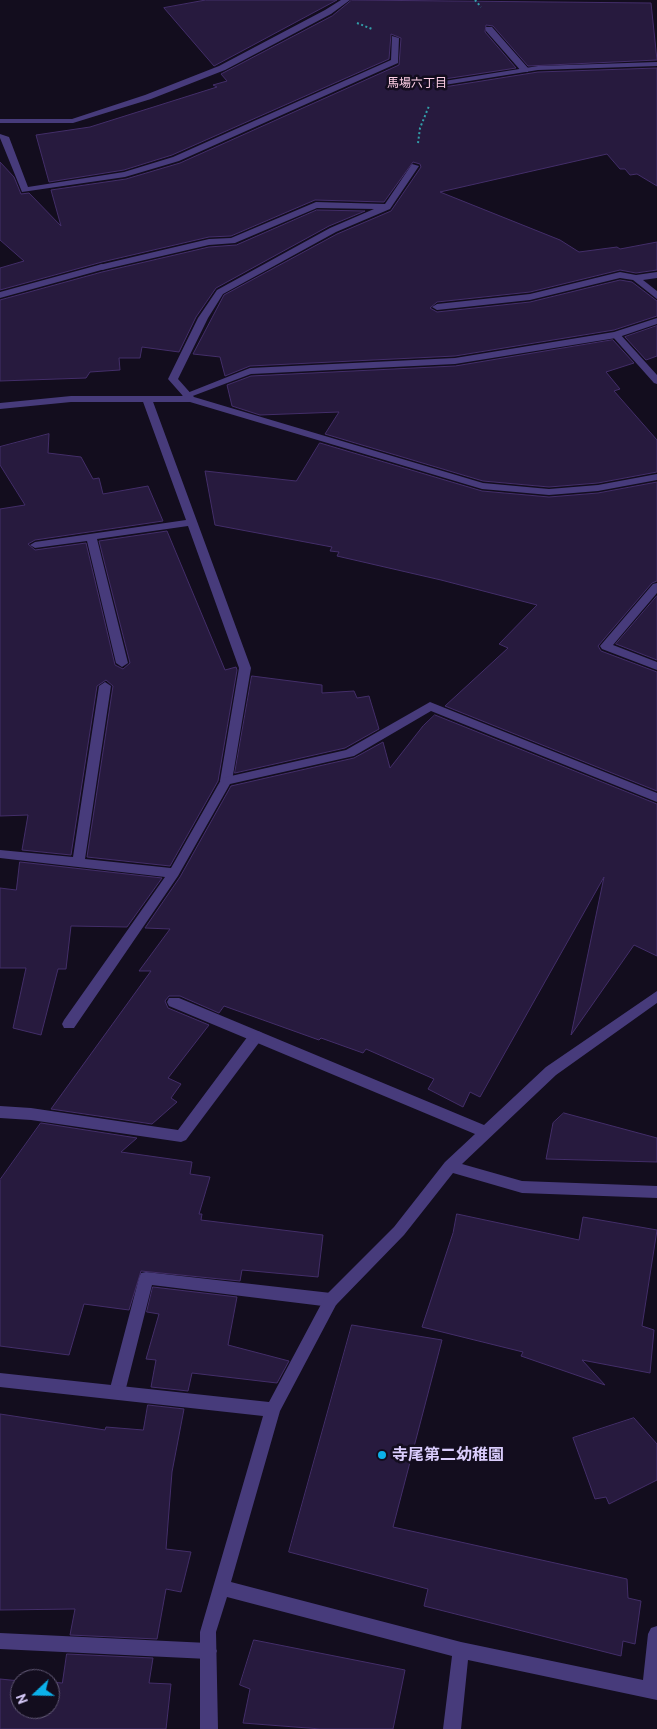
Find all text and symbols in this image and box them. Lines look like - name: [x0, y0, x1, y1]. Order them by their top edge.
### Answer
- district label: 馬場六丁目: [387, 77, 447, 91]
- place label: 寺尾第二幼稚園: [392, 1445, 504, 1465]
- marker: 寺尾第二幼稚園: [376, 1449, 388, 1461]
- north arrow: [10, 1669, 60, 1719]
- text: N: [12, 1692, 32, 1707]

